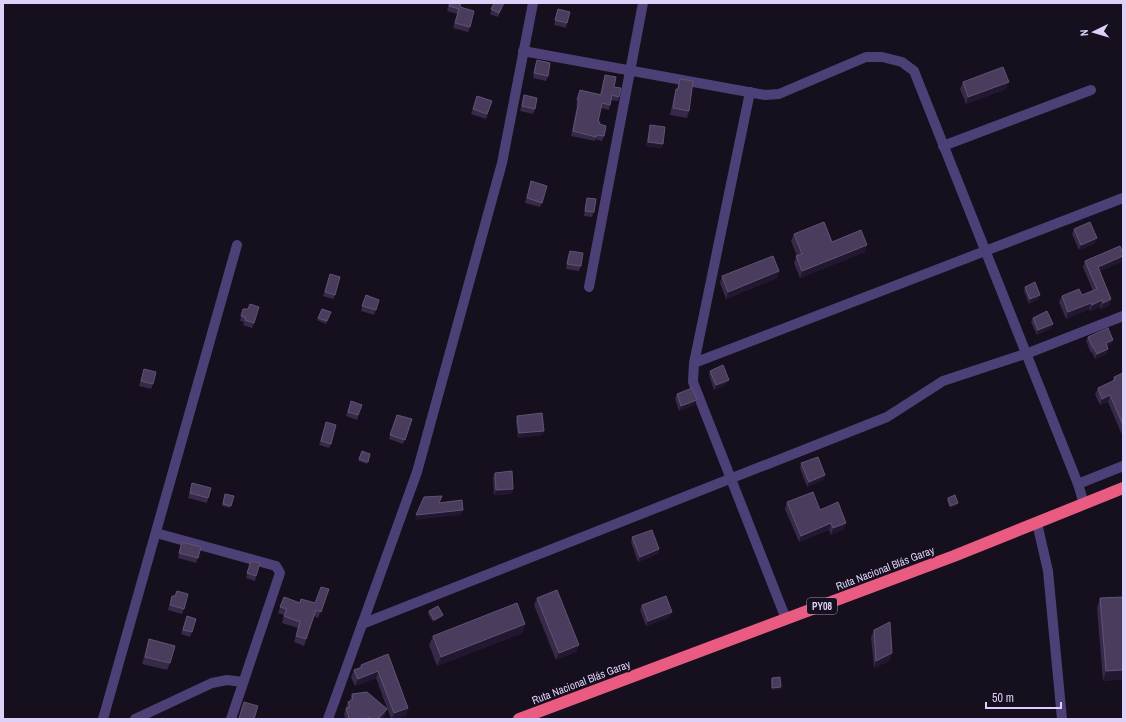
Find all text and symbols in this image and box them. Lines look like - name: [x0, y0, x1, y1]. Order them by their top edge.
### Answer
- north arrow: [1074, 12, 1114, 52]
- text: N: [1077, 29, 1091, 37]
- street label: Ruta Nacional Blás Garay: [834, 543, 937, 593]
- road number: PY08: [807, 598, 837, 614]
- street label: Ruta Nacional Blás Garay: [530, 657, 633, 707]
- scale bar: [986, 684, 1061, 710]
- text: 50 m: [992, 690, 1014, 706]

